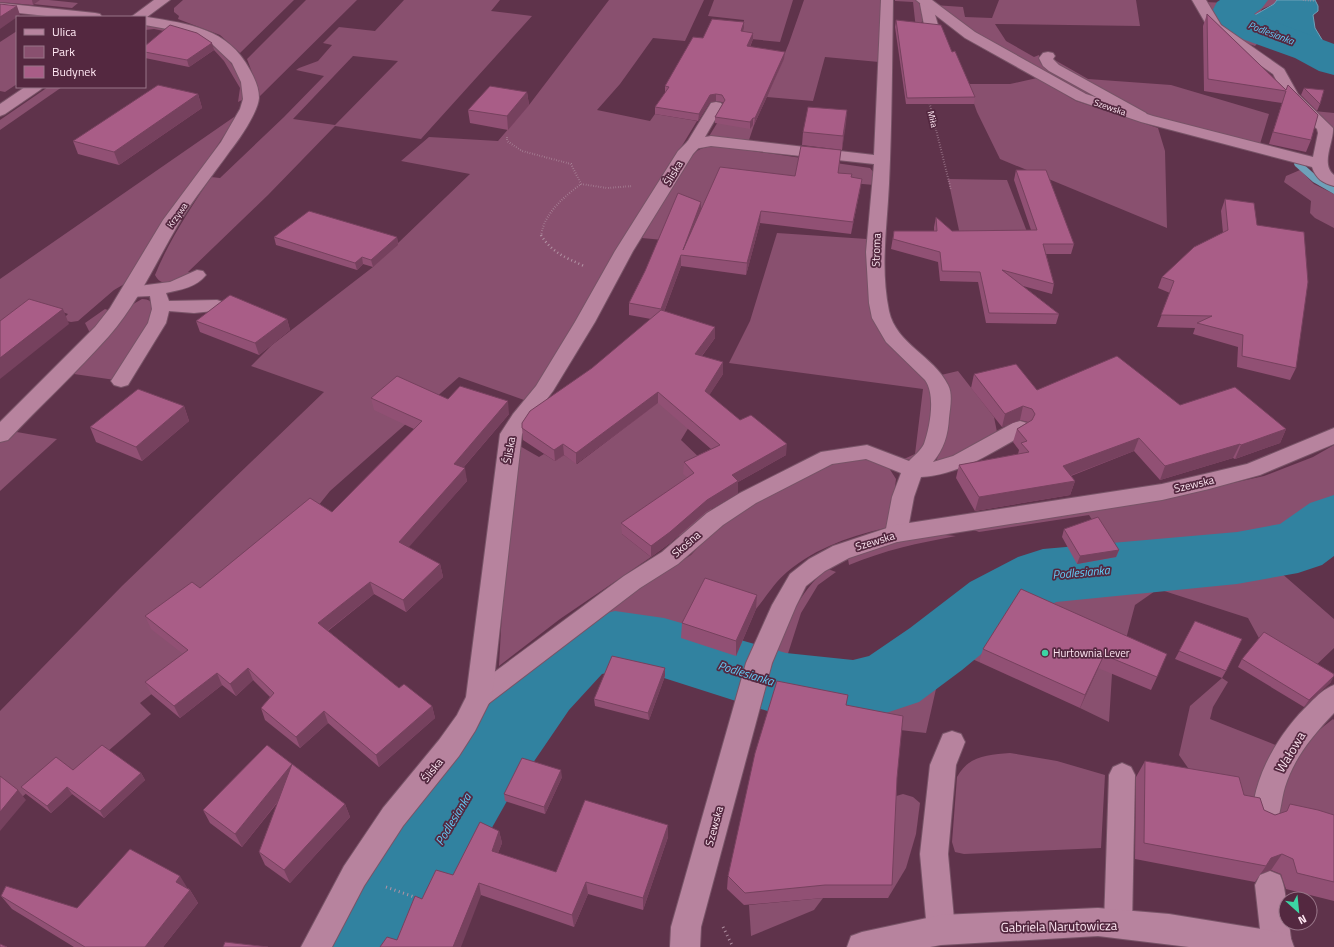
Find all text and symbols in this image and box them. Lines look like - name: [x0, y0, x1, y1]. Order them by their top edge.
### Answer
- legend: [16, 16, 146, 88]
- water label: Podlesianka: [1246, 17, 1297, 49]
- text: Ulica: [52, 22, 76, 41]
- text: Park: [52, 42, 75, 61]
- text: Budynek: [52, 62, 96, 81]
- street label: Szewska: [1092, 95, 1128, 119]
- street label: Miła: [925, 109, 941, 129]
- street label: Śliska: [659, 157, 687, 189]
- street label: Krzywa: [164, 199, 191, 230]
- street label: Stroma: [867, 232, 885, 267]
- street label: Śliska: [499, 435, 519, 465]
- street label: Szewska: [1172, 472, 1216, 496]
- street label: Skośna: [668, 527, 704, 561]
- street label: Szewska: [853, 527, 897, 555]
- water label: Podlesianka: [1052, 560, 1111, 584]
- place label: Hurtownia Lever: [1053, 645, 1130, 661]
- marker: Hurtownia Lever: [1040, 648, 1050, 658]
- water label: Podlesianka: [716, 656, 777, 691]
- street label: Wałowa: [1270, 727, 1310, 776]
- street label: Śliska: [417, 754, 447, 785]
- water label: Podlesianka: [430, 789, 476, 848]
- street label: Szewska: [701, 804, 727, 848]
- north arrow: [1278, 891, 1318, 931]
- text: N: [1296, 911, 1310, 929]
- street label: Gabriela Narutowicza: [1001, 915, 1118, 937]

